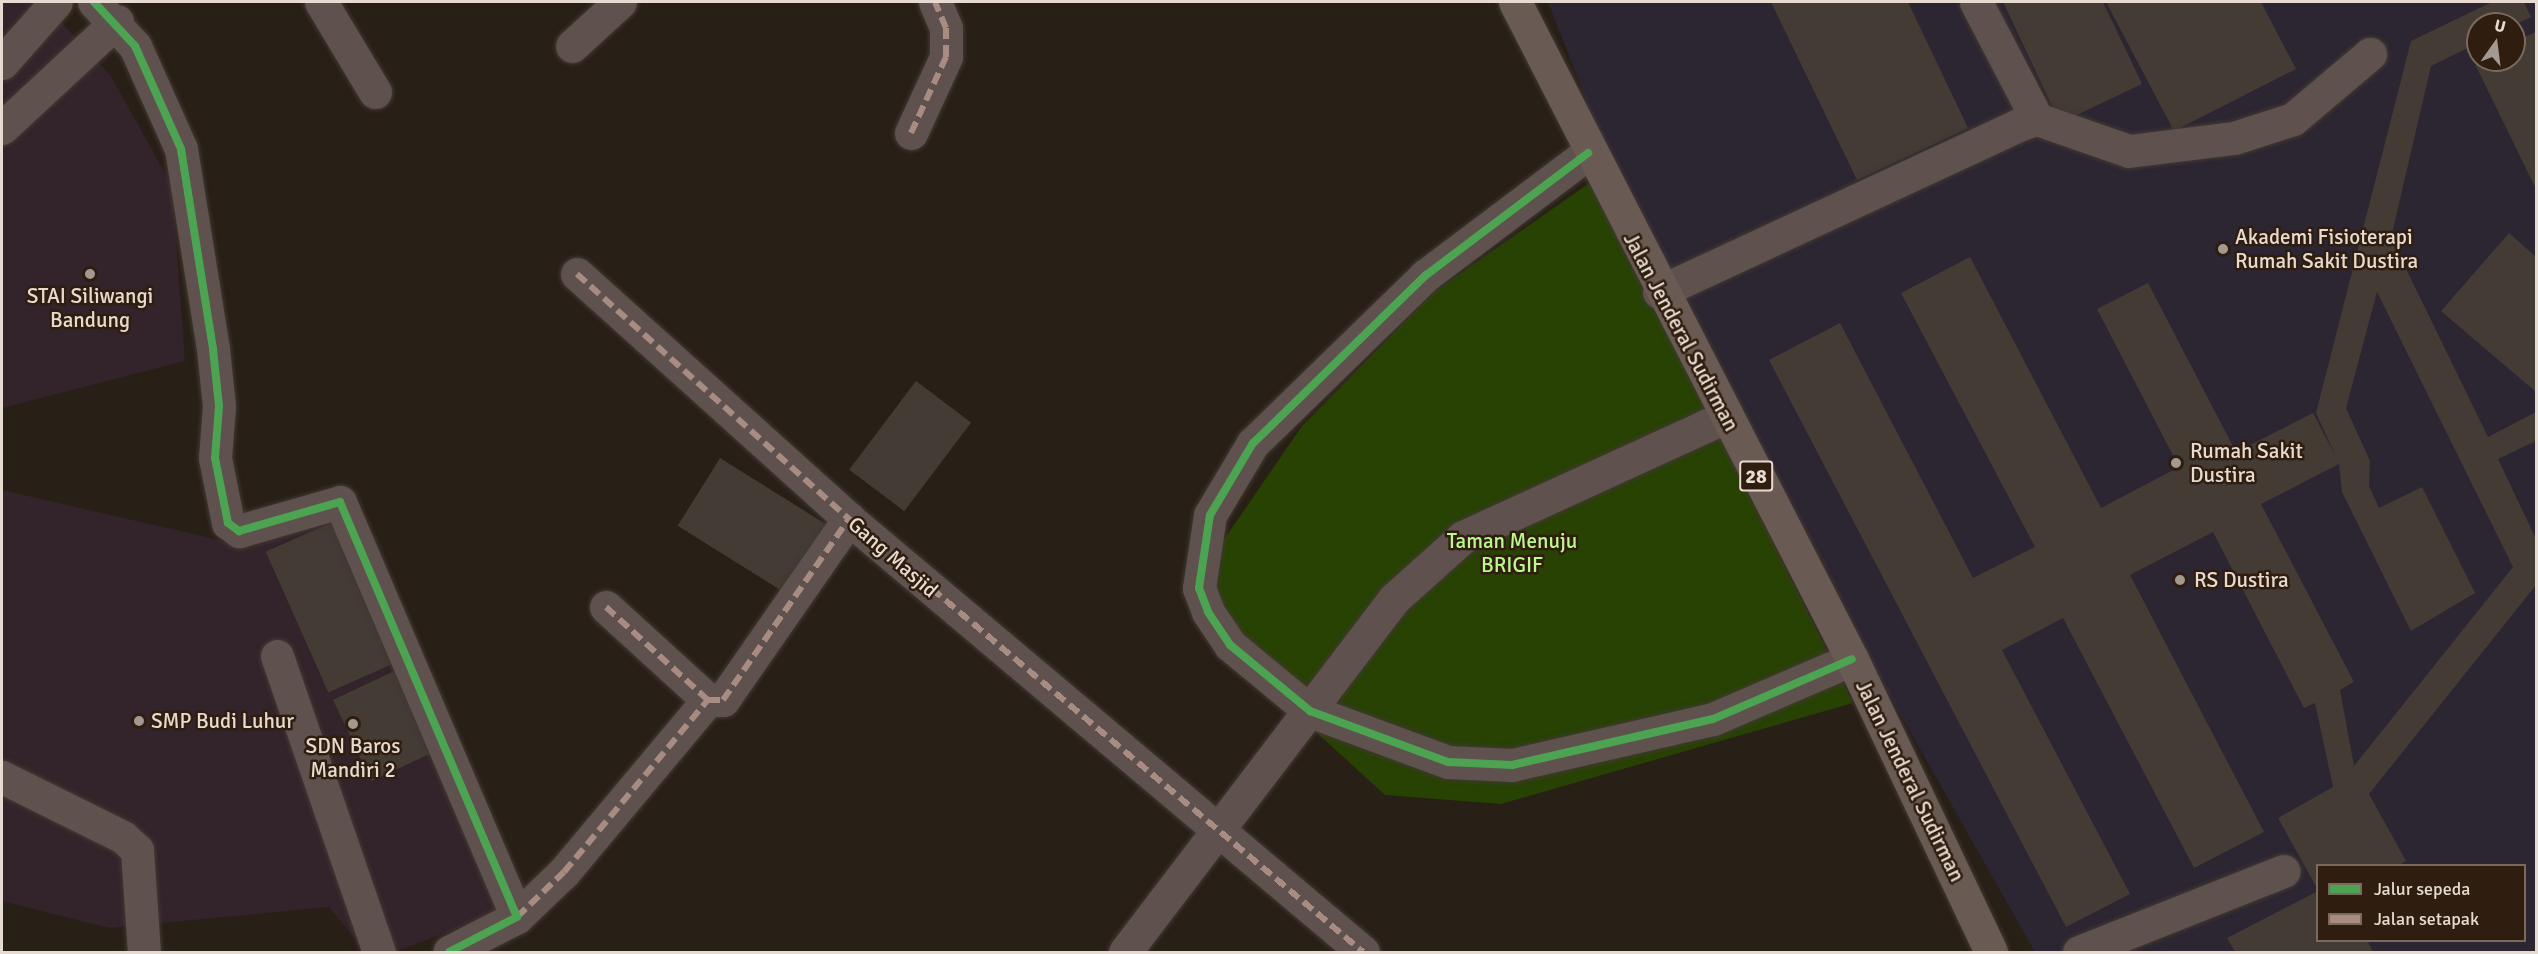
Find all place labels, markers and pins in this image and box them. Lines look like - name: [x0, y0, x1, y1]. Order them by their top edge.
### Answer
- place label: Akademi Fisioterapi Rumah Sakit Dustira: [2235, 224, 2418, 274]
- marker: Akademi Fisioterapi Rumah Sakit Dustira: [2216, 242, 2230, 256]
- marker: STAI Siliwangi Bandung: [83, 267, 97, 281]
- place label: STAI Siliwangi Bandung: [27, 283, 153, 333]
- place label: Rumah Sakit Dustira: [2190, 438, 2303, 488]
- marker: Rumah Sakit Dustira: [2167, 454, 2185, 472]
- place label: RS Dustira: [2194, 567, 2289, 593]
- marker: RS Dustira: [2171, 571, 2189, 589]
- place label: SMP Budi Luhur: [151, 708, 294, 734]
- marker: SMP Budi Luhur: [132, 714, 146, 728]
- marker: SDN Baros Mandiri 2: [346, 717, 360, 731]
- place label: SDN Baros Mandiri 2: [306, 733, 400, 783]

